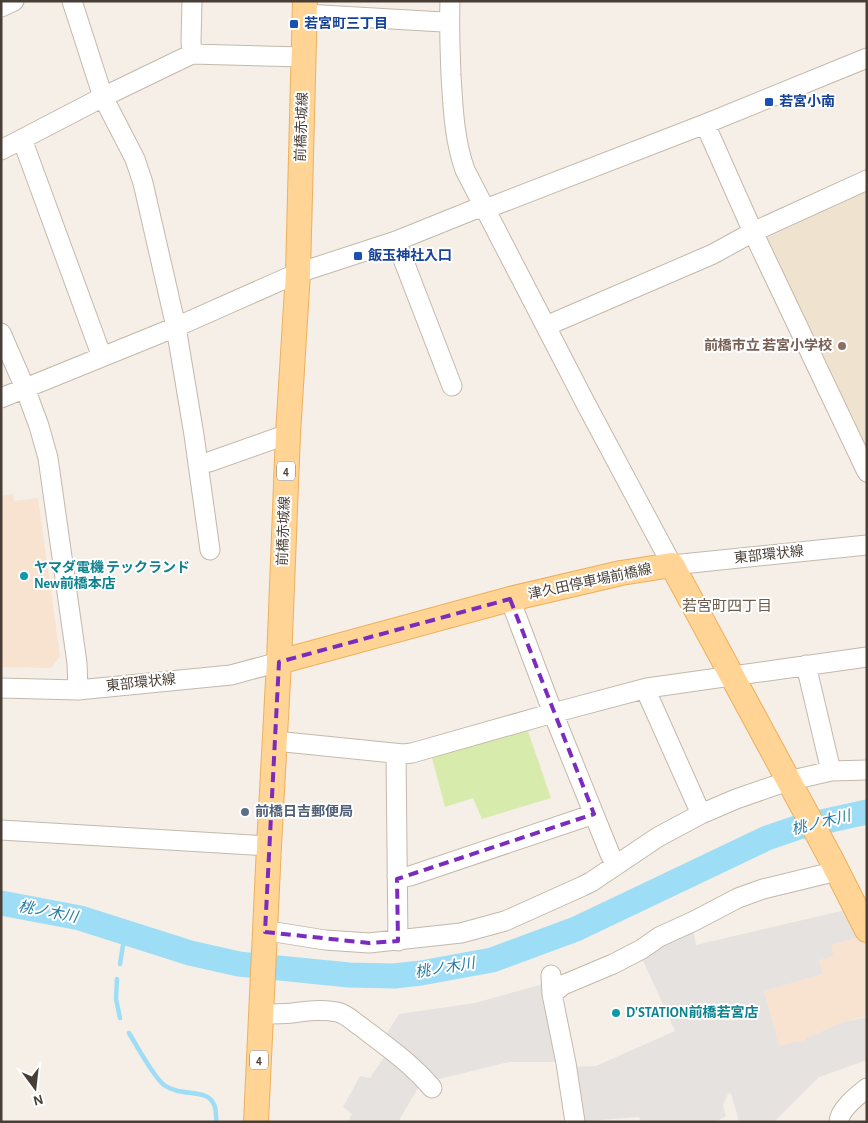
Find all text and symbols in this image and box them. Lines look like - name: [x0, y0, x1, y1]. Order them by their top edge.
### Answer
- place label: 若宮町三丁目: [304, 16, 388, 31]
- marker: 若宮町三丁目: [288, 18, 300, 30]
- street label: 前橋赤城線: [292, 92, 310, 162]
- place label: 若宮小南: [779, 94, 835, 109]
- marker: 若宮小南: [763, 96, 775, 108]
- place label: 飯玉神社入口: [368, 247, 452, 263]
- marker: 飯玉神社入口: [352, 250, 364, 262]
- place label: 前橋市立 若宮小学校: [704, 337, 832, 353]
- marker: 前橋市立 若宮小学校: [836, 340, 848, 352]
- road number: 4: [277, 462, 295, 481]
- street label: 前橋赤城線: [274, 496, 292, 566]
- street label: 東部環状線: [733, 542, 805, 566]
- place label: ヤマダ電機 テックランド New前橋本店: [34, 559, 190, 591]
- street label: 津久田停車場前橋線: [527, 560, 653, 602]
- marker: ヤマダ電機 テックランド New前橋本店: [18, 570, 30, 582]
- district label: 若宮町四丁目: [682, 598, 772, 614]
- street label: 東部環状線: [105, 670, 177, 694]
- place label: 前橋日吉郵便局: [255, 803, 353, 819]
- marker: 前橋日吉郵便局: [239, 806, 251, 818]
- water label: 桃ノ木川: [790, 807, 854, 838]
- water label: 桃ノ木川: [17, 898, 81, 925]
- water label: 桃ノ木川: [414, 955, 478, 980]
- place label: D'STATION前橋若宮店: [626, 1004, 758, 1020]
- marker: D'STATION前橋若宮店: [610, 1007, 622, 1019]
- road number: 4: [250, 1050, 268, 1070]
- north arrow: [10, 1063, 60, 1113]
- text: N: [32, 1092, 45, 1108]

